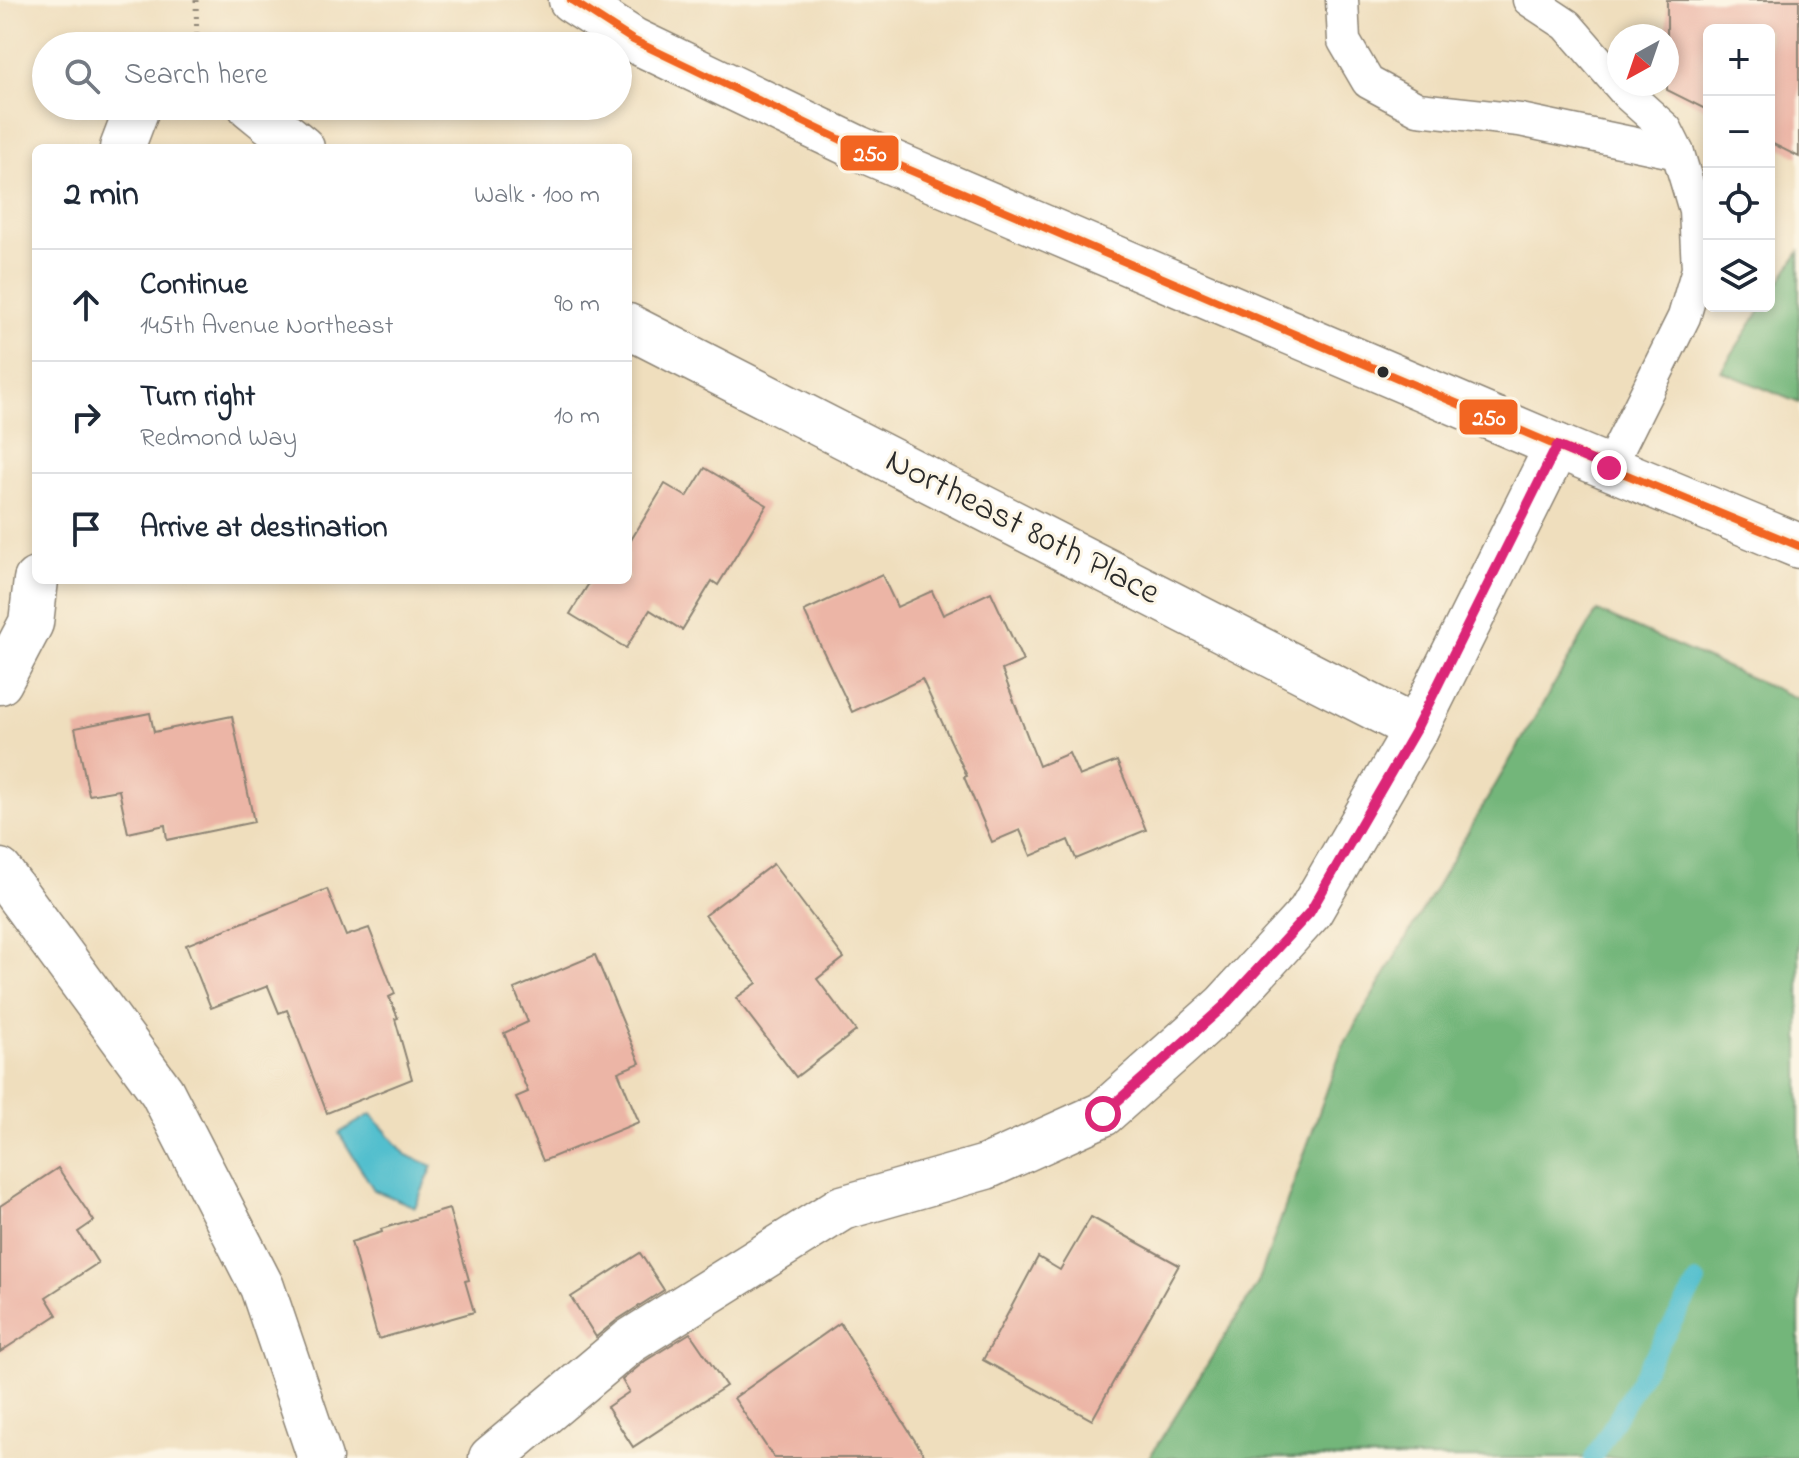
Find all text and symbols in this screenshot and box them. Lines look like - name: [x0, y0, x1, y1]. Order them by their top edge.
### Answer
- north arrow: [1607, 24, 1679, 96]
- map controls: [1703, 24, 1775, 312]
- button: +: [1703, 24, 1775, 96]
- search box: [32, 32, 632, 120]
- icon: search: [60, 54, 104, 98]
- text: Search here: [124, 54, 268, 98]
- button: −: [1703, 96, 1775, 168]
- line badge: 250: [839, 134, 900, 172]
- text: 250: [852, 140, 887, 172]
- button: locate: [1703, 168, 1775, 240]
- text: 2 min: [64, 171, 139, 221]
- text: Walk · 100 m: [474, 177, 600, 215]
- button: layers: [1703, 240, 1775, 312]
- text: Continue: [140, 264, 248, 308]
- icon: ahead: [64, 283, 108, 327]
- text: 90 m: [554, 286, 600, 324]
- text: 145th Avenue Northeast: [140, 308, 394, 346]
- unlabelled marker: [1375, 364, 1391, 380]
- text: Turn right: [140, 376, 255, 420]
- icon: right: [64, 395, 108, 439]
- text: 10 m: [554, 398, 600, 436]
- line badge: 250: [1458, 398, 1519, 436]
- text: 250: [1471, 404, 1506, 436]
- text: Redmond Way: [140, 420, 297, 458]
- street label: Northeast 80th Place: [875, 436, 1169, 621]
- route end: [1591, 450, 1627, 486]
- icon: arrive: [64, 507, 108, 551]
- text: Arrive at destination: [140, 507, 388, 551]
- route start: [1085, 1096, 1121, 1132]

